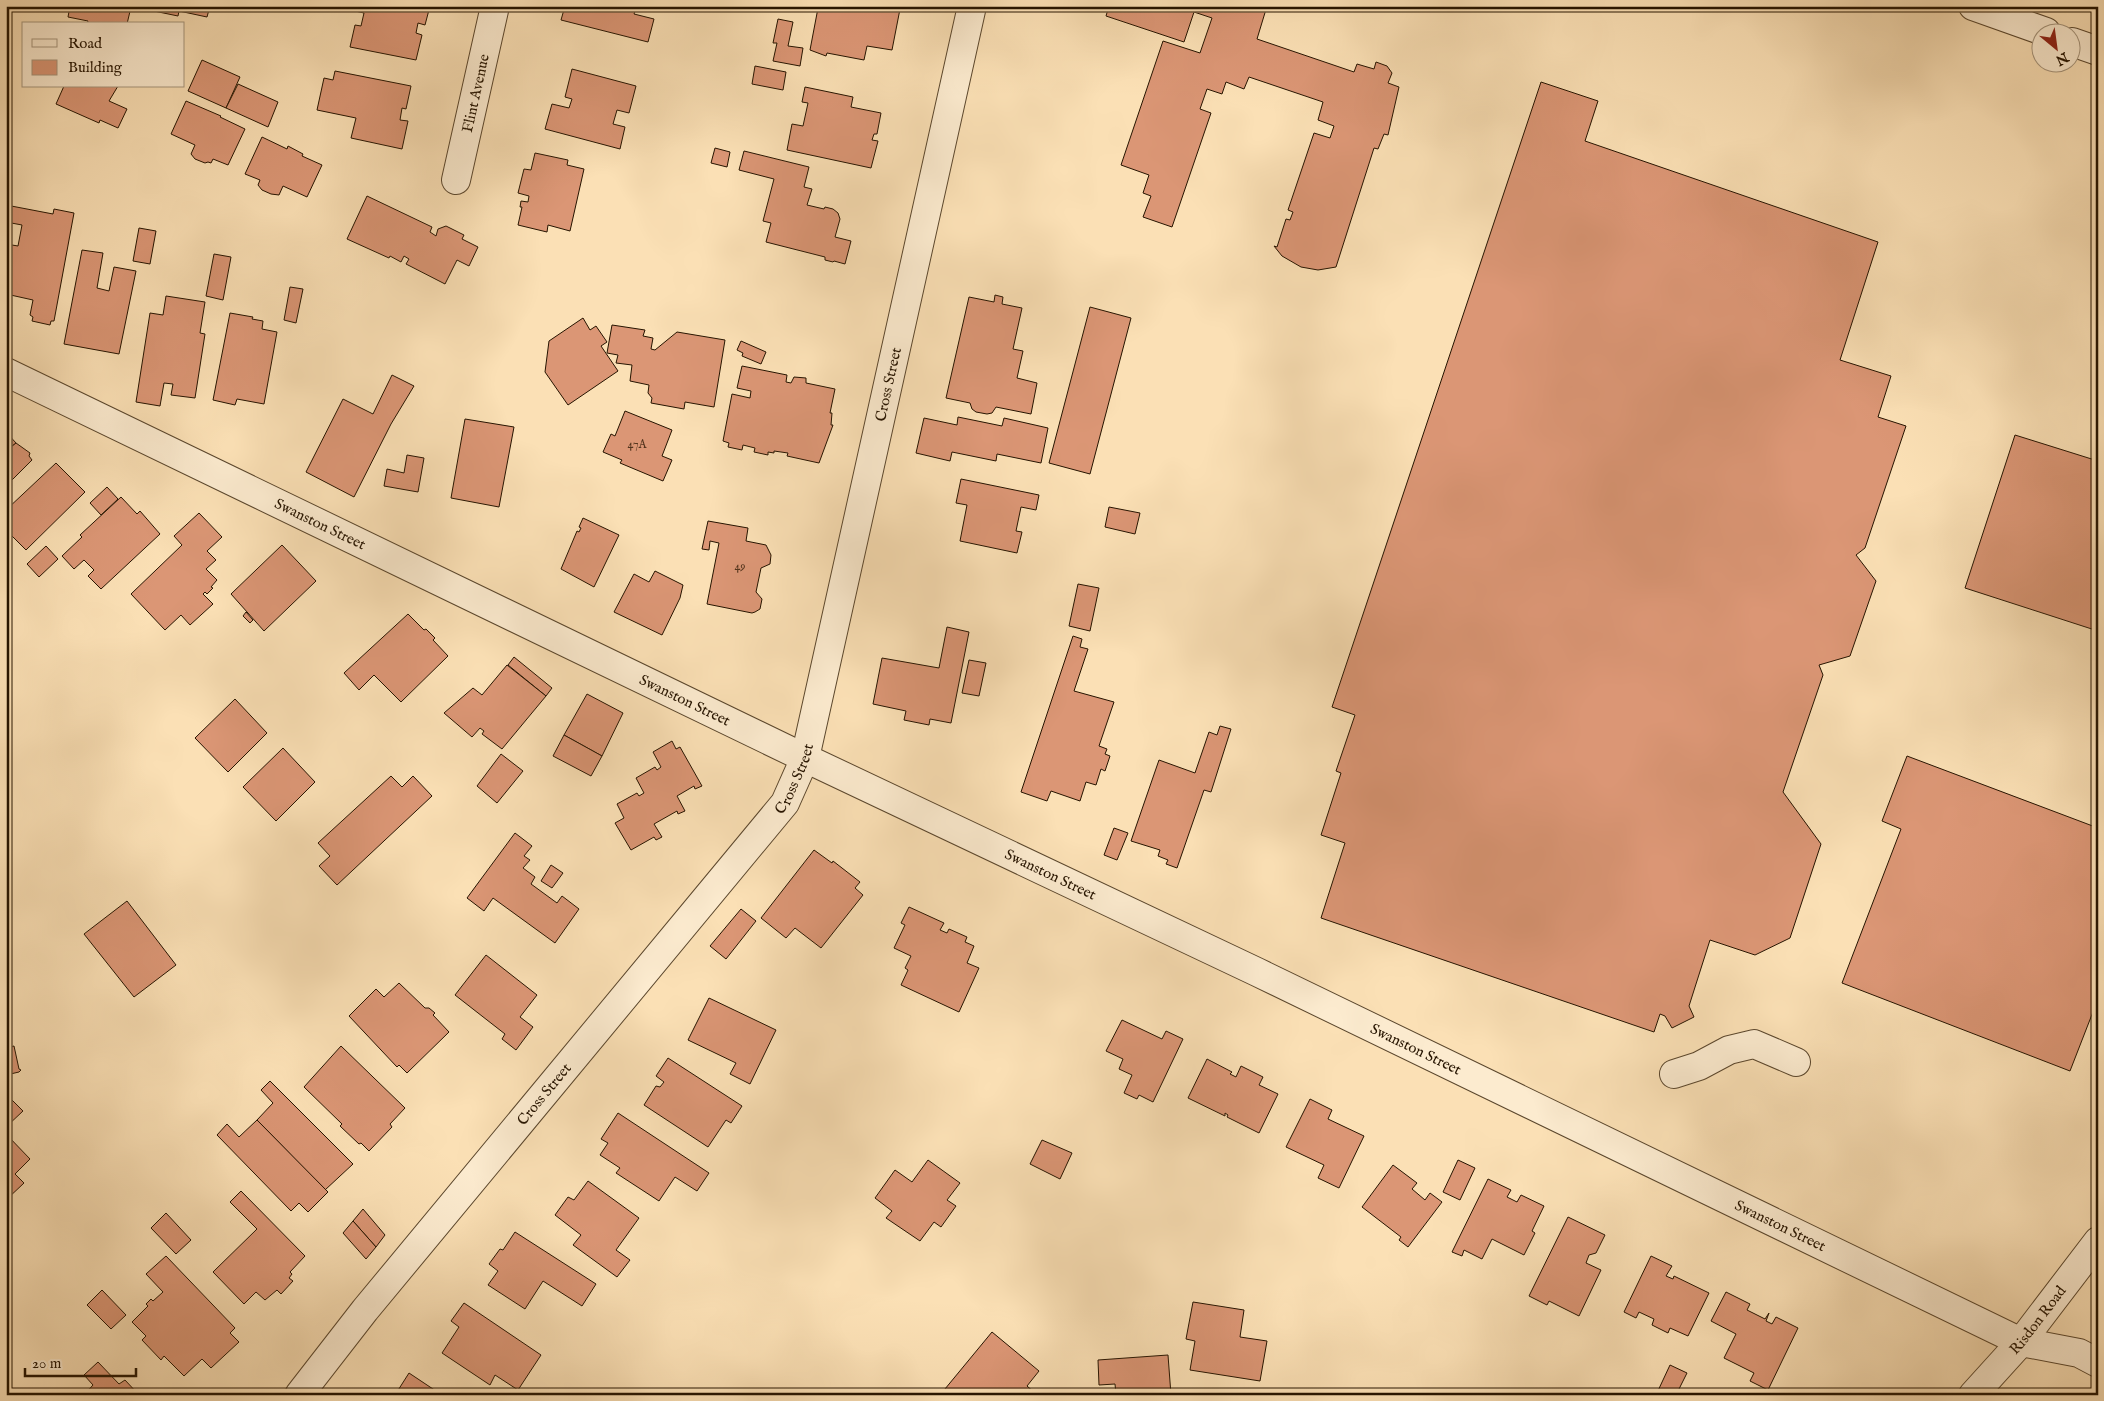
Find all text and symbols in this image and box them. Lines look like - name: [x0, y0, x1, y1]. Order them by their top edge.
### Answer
- legend: [22, 22, 185, 88]
- north arrow: [2032, 22, 2082, 72]
- text: Road: [68, 34, 103, 53]
- text: N: [2052, 47, 2072, 69]
- street label: Flint Avenue: [458, 52, 494, 134]
- text: Building: [68, 58, 123, 77]
- street label: Cross Street: [871, 346, 906, 423]
- house number: 47A: [627, 437, 648, 452]
- street label: Swanston Street: [271, 494, 369, 554]
- house number: 49: [734, 559, 746, 574]
- street label: Swanston Street: [636, 670, 733, 731]
- street label: Cross Street: [771, 742, 818, 818]
- street label: Swanston Street: [1002, 845, 1099, 904]
- street label: Swanston Street: [1367, 1019, 1464, 1079]
- street label: Cross Street: [513, 1059, 576, 1130]
- street label: Swanston Street: [1732, 1196, 1829, 1256]
- street label: Risdon Road: [2005, 1281, 2071, 1359]
- scale bar: [25, 1346, 136, 1378]
- text: 20 m: [32, 1354, 62, 1373]

